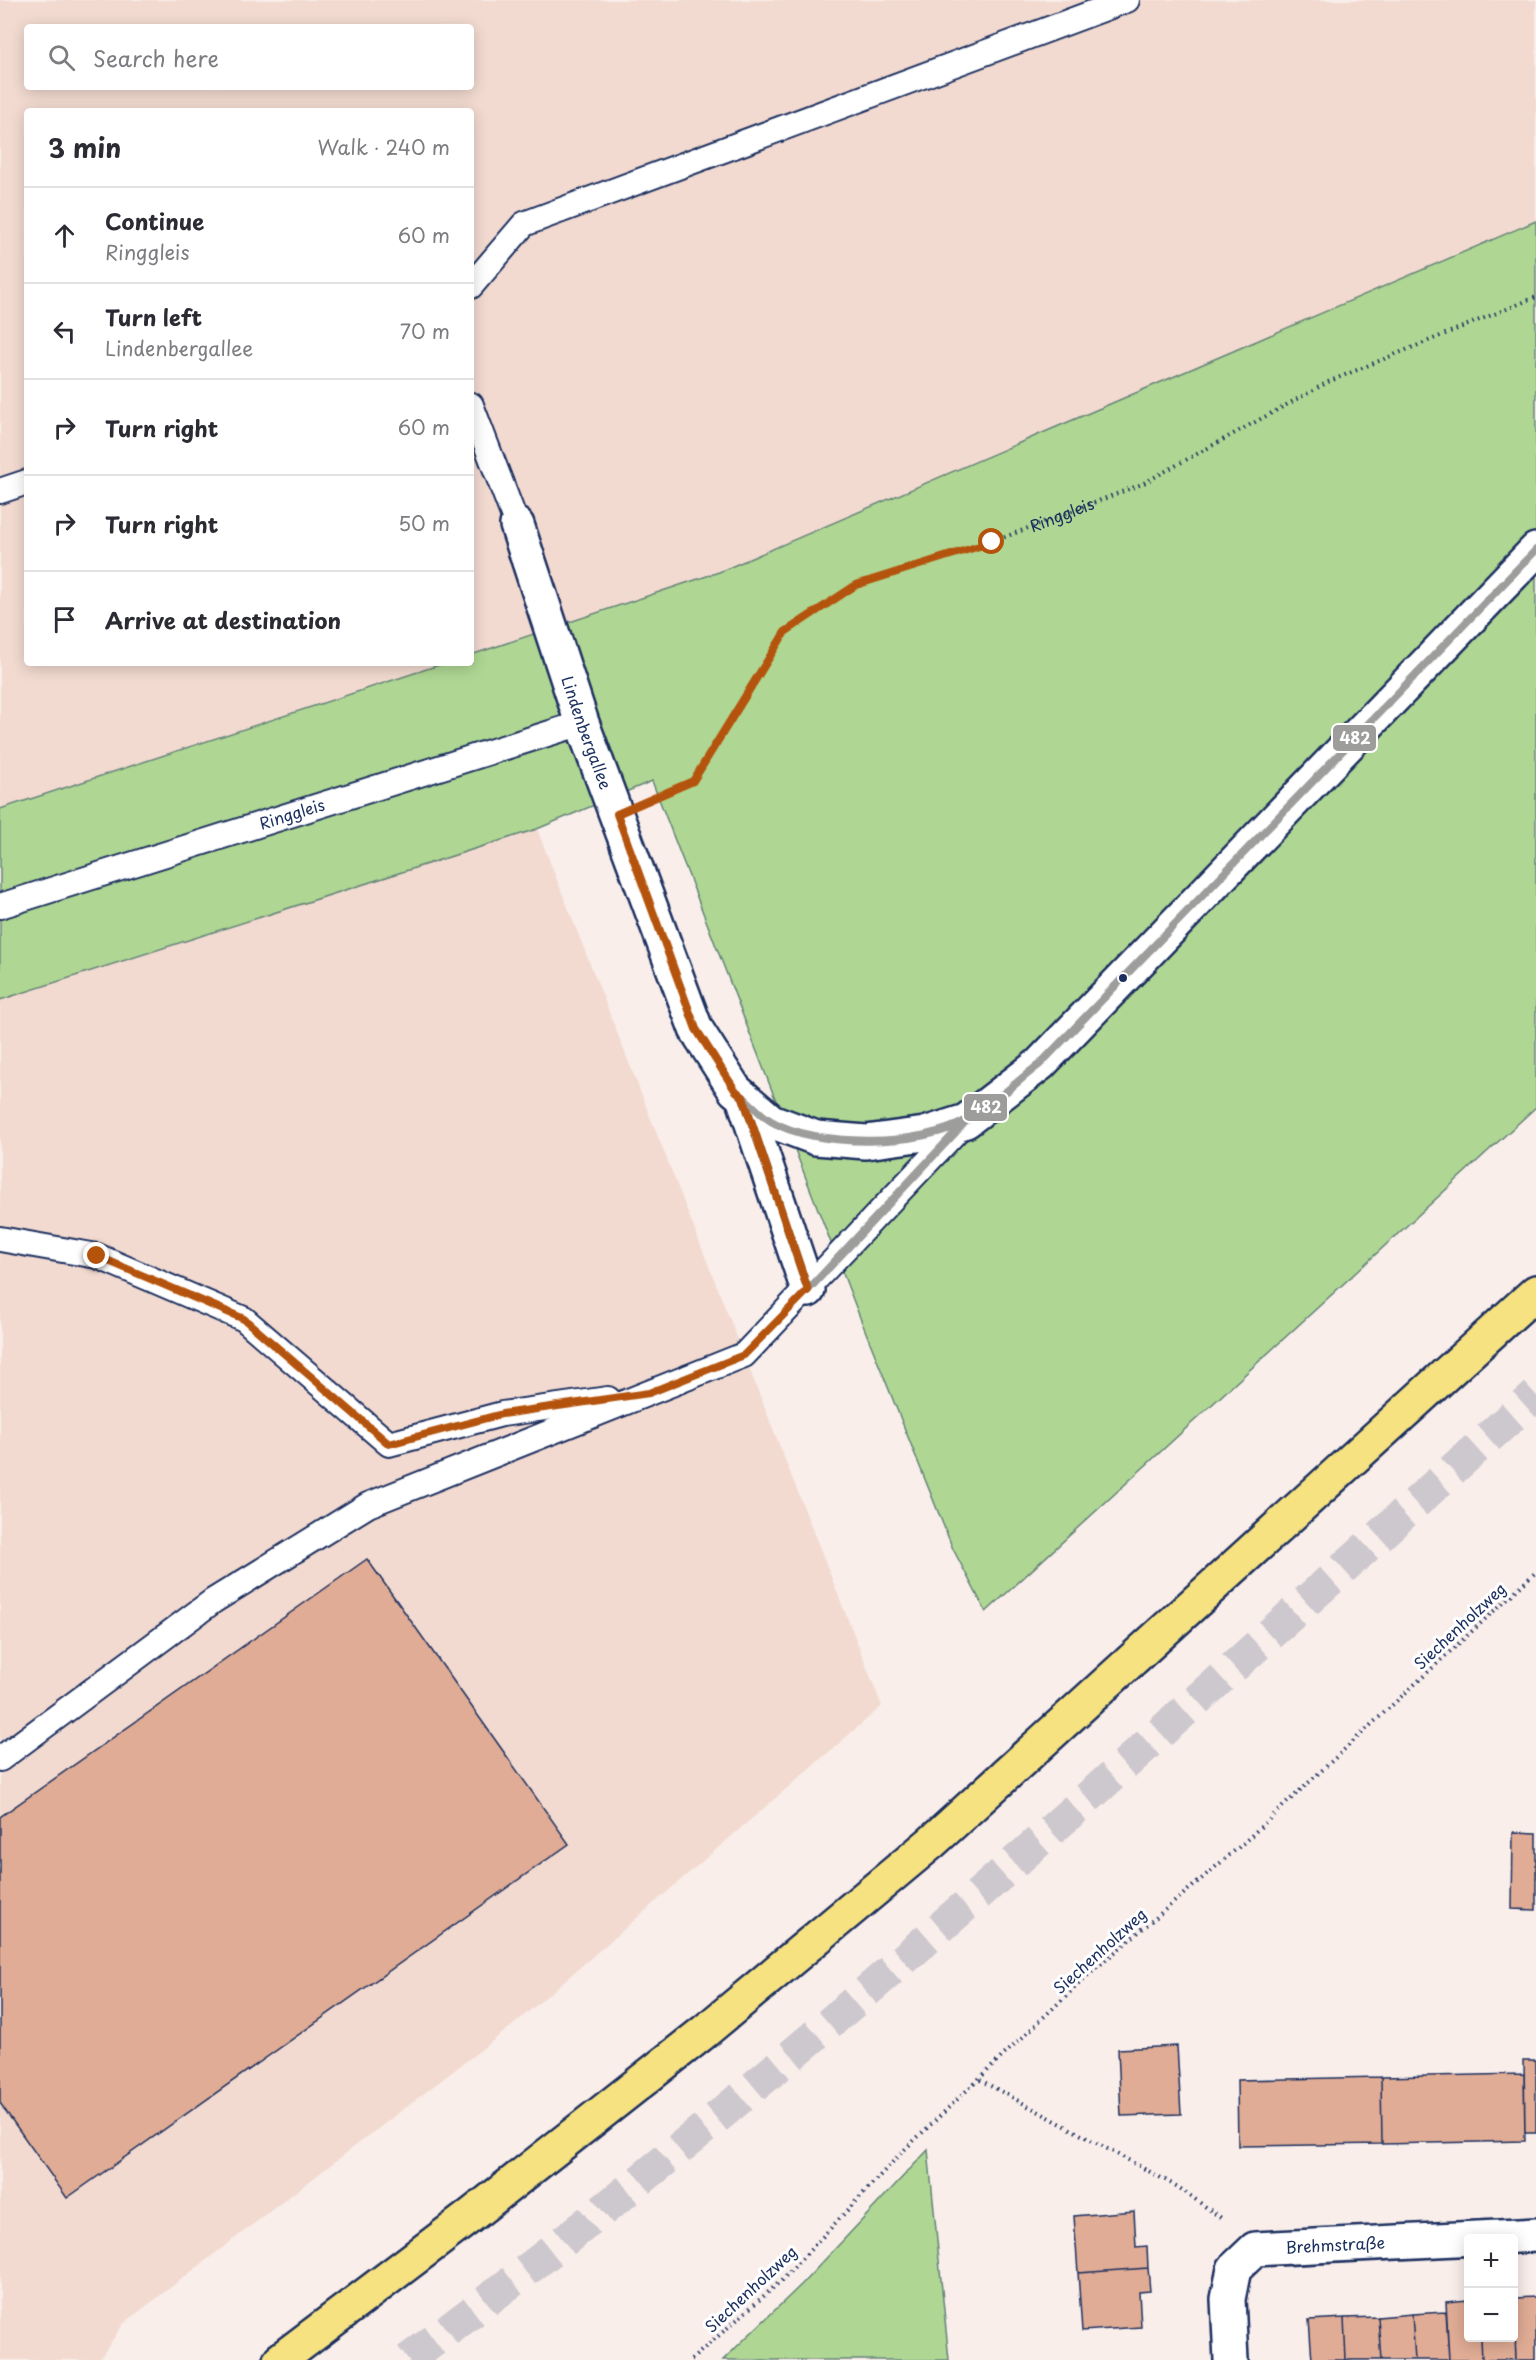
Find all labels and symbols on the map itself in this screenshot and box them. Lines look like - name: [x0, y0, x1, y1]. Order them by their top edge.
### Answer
- street label: Ringgleis: [1026, 491, 1097, 537]
- route start: [978, 528, 1004, 554]
- street label: Lindenbergallee: [556, 673, 619, 793]
- line badge: 482: [1332, 724, 1377, 752]
- text: 482: [1339, 725, 1371, 749]
- street label: Ringgleis: [256, 792, 327, 835]
- unlabelled marker: [1117, 972, 1129, 984]
- line badge: 482: [963, 1093, 1008, 1122]
- text: 482: [970, 1094, 1002, 1118]
- route end: [83, 1242, 109, 1268]
- street label: Siechenholzweg: [1408, 1576, 1511, 1674]
- street label: Siechenholzweg: [1047, 1902, 1151, 1999]
- street label: Brehmstraße: [1285, 2230, 1385, 2258]
- street label: Siechenholzweg: [699, 2239, 802, 2337]

